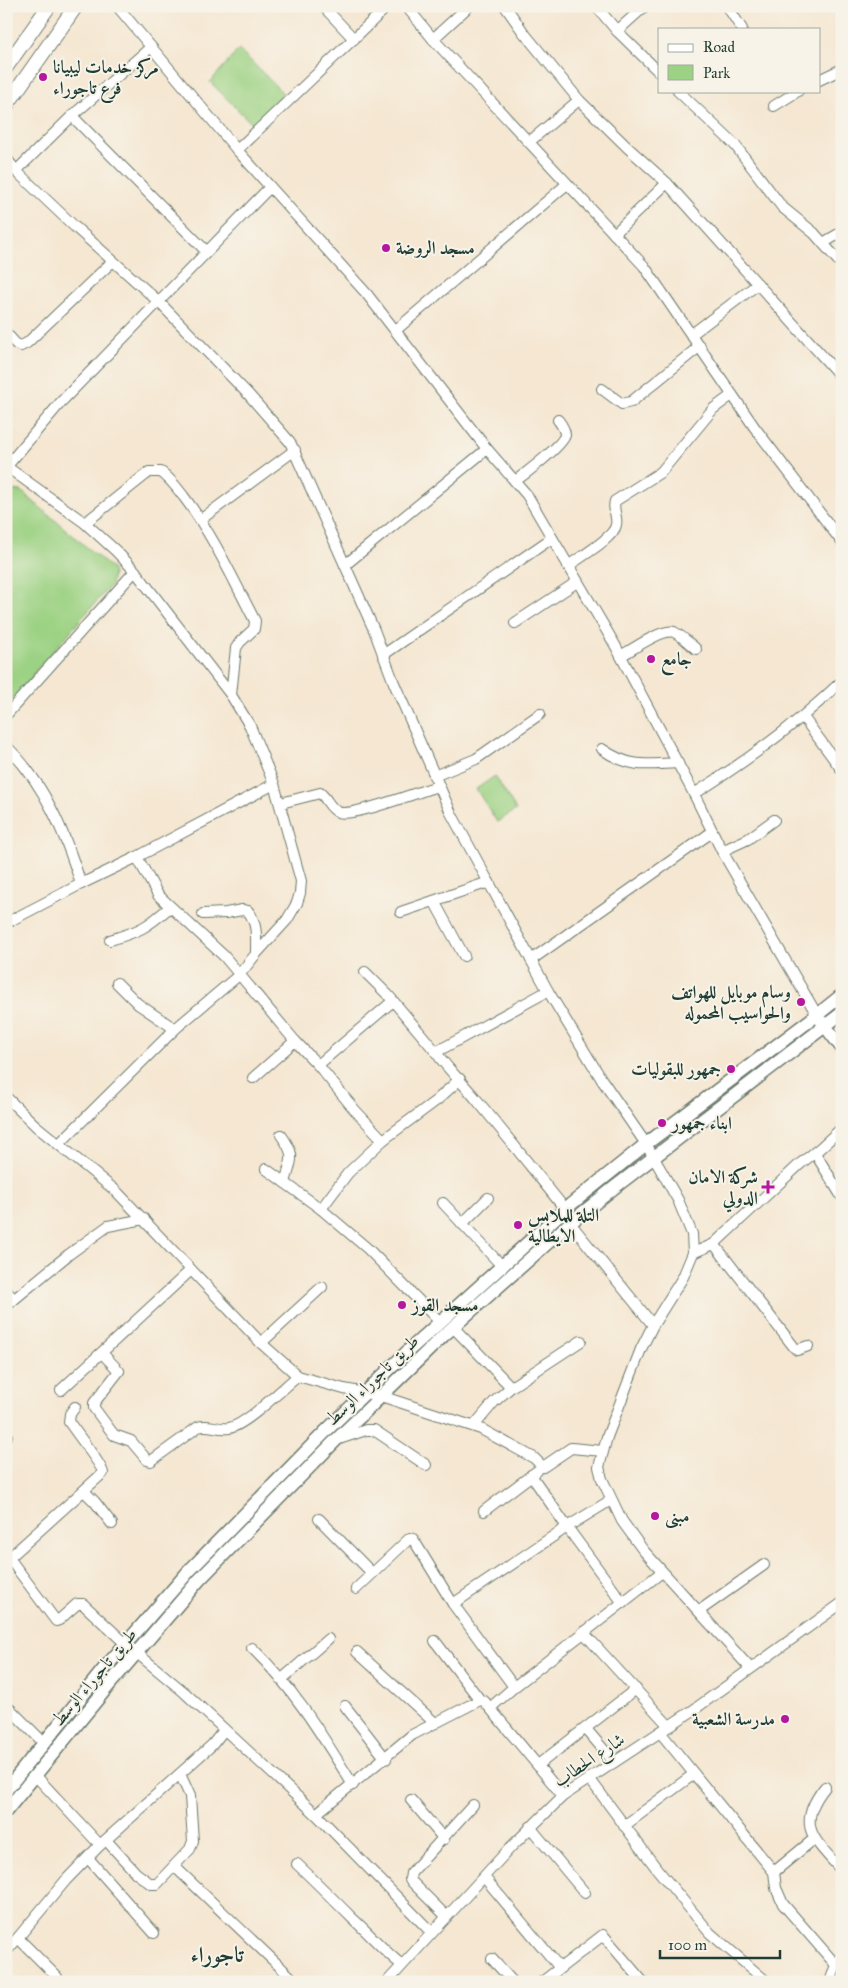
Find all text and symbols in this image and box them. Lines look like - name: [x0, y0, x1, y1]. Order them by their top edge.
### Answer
- legend: [658, 28, 820, 92]
- text: Road: [703, 38, 735, 56]
- place label: مركز خدمات ليبيانا فرع تاجوراء: [53, 56, 159, 103]
- text: Park: [703, 64, 730, 82]
- marker: مركز خدمات ليبيانا فرع تاجوراء: [37, 71, 49, 83]
- place label: مسجد الروضة: [396, 237, 475, 259]
- marker: مسجد الروضة: [380, 242, 392, 254]
- place label: جامع: [661, 648, 692, 676]
- marker: جامع: [645, 653, 657, 665]
- place label: وسام موبايل للهواتف والحواسيب المحموله: [671, 981, 791, 1025]
- marker: وسام موبايل للهواتف والحواسيب المحموله: [795, 996, 807, 1008]
- place label: جمهور للبقوليات: [631, 1058, 721, 1080]
- marker: جمهور للبقوليات: [725, 1063, 737, 1075]
- place label: ابناء جمهور: [670, 1112, 732, 1134]
- marker: ابناء جمهور: [656, 1117, 668, 1129]
- place label: شركة الامان الدولي: [688, 1166, 758, 1213]
- marker: شركة الامان الدولي: [762, 1181, 774, 1193]
- place label: التلة للملابس الايطالية: [528, 1204, 599, 1247]
- marker: التلة للملابس الايطالية: [512, 1219, 524, 1231]
- place label: مسجد القوز: [410, 1294, 478, 1316]
- marker: مسجد القوز: [396, 1299, 408, 1311]
- street label: طريق تاجوراء الوسط: [321, 1330, 424, 1431]
- place label: مبنى: [665, 1505, 690, 1529]
- marker: مبنى: [649, 1510, 661, 1522]
- street label: طريق تاجوراء الوسط: [47, 1624, 142, 1731]
- place label: مدرسة الشعبية: [692, 1708, 775, 1730]
- marker: مدرسة الشعبية: [779, 1713, 791, 1725]
- street label: شارع الحطاب: [549, 1728, 631, 1795]
- scale bar: [660, 1928, 780, 1960]
- text: 100 m: [668, 1936, 708, 1954]
- district label: تاجوراء: [190, 1941, 244, 1968]

